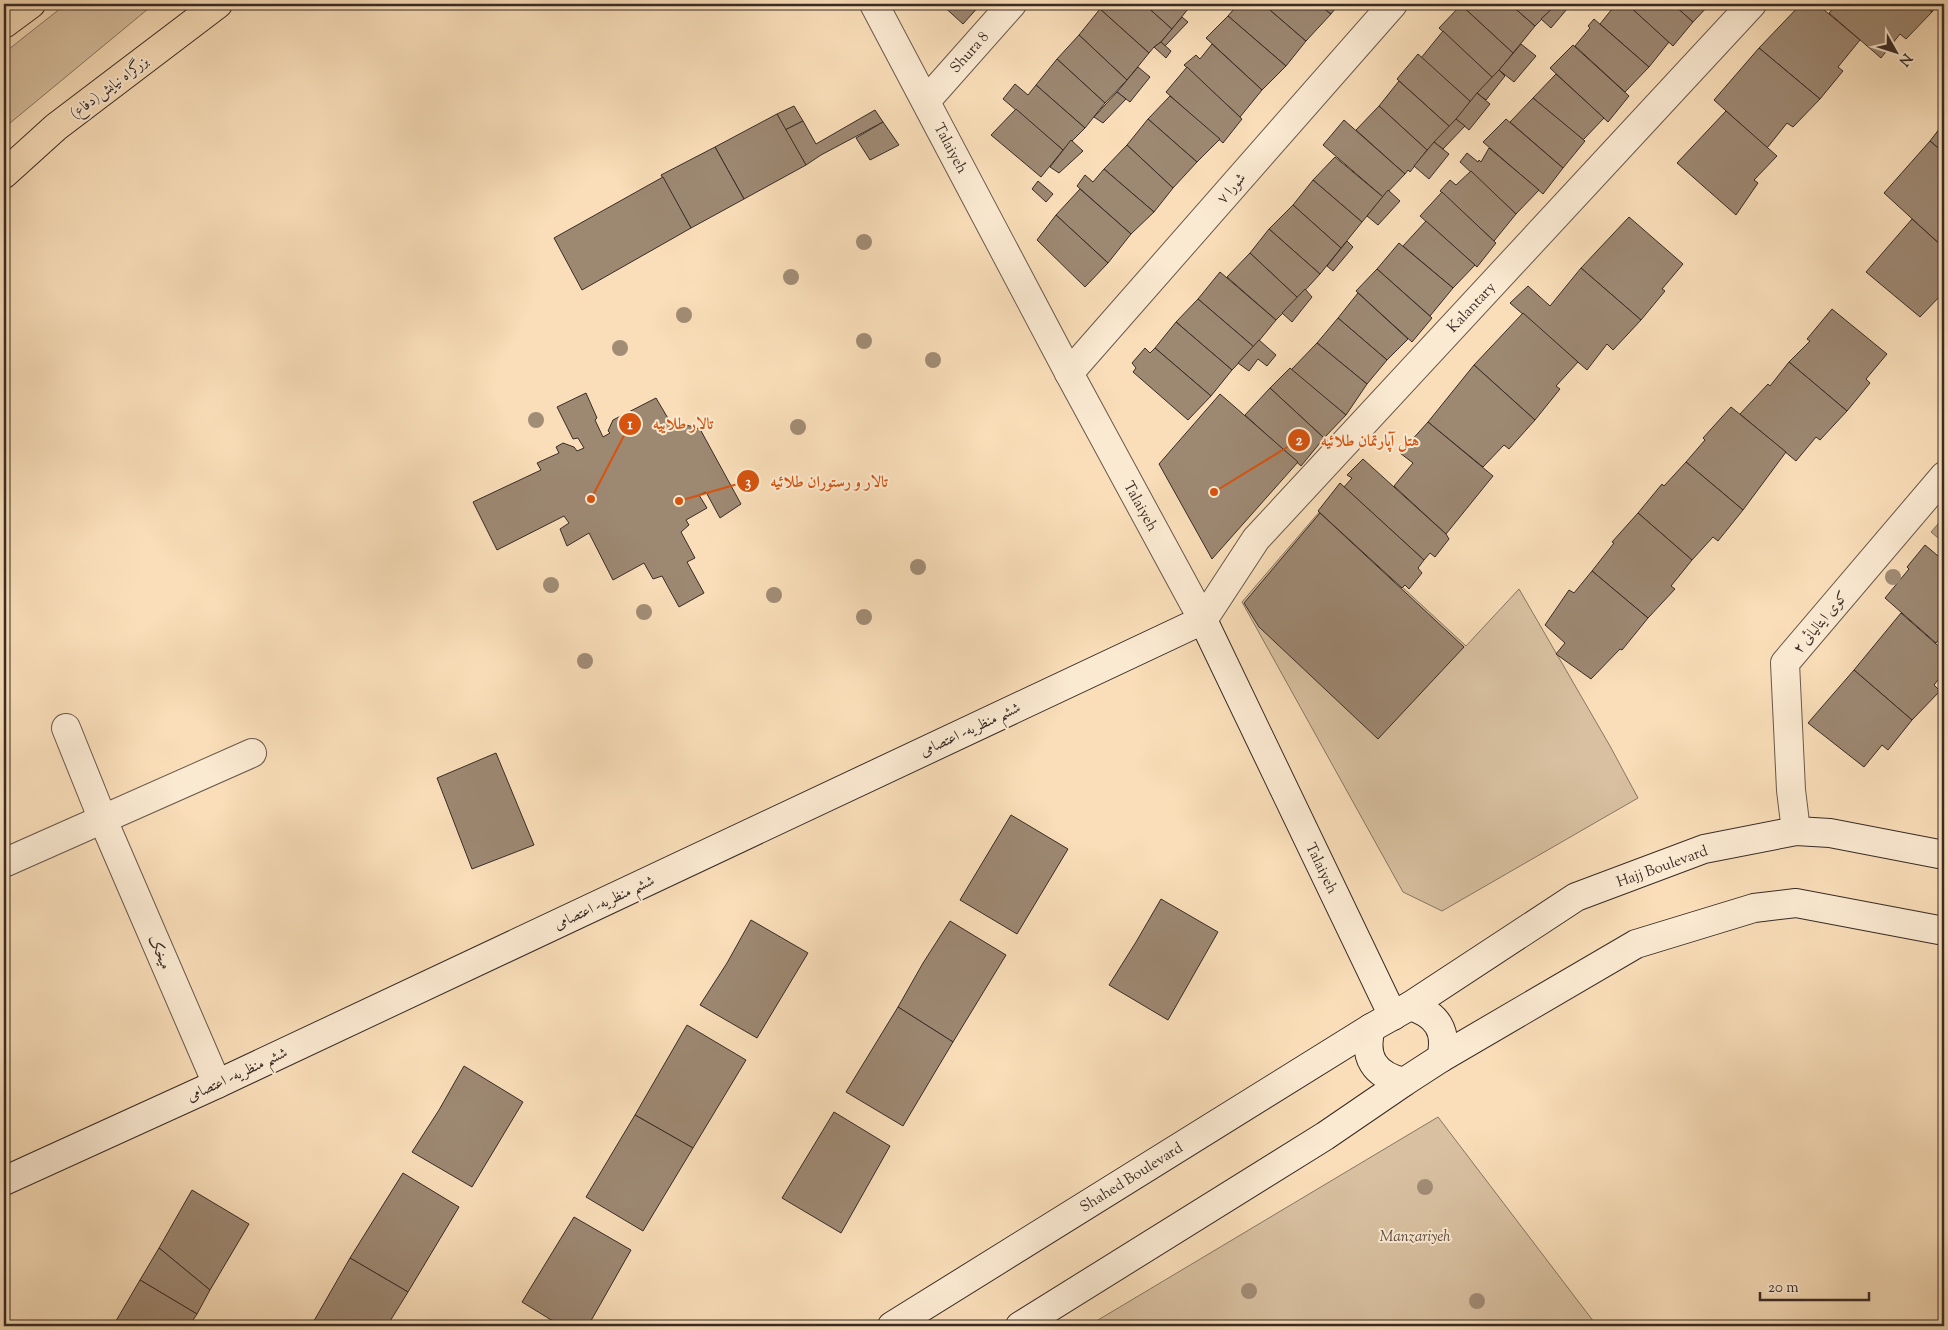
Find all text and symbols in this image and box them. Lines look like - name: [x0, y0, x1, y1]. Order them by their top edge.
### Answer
- street label: Shura 8: [946, 28, 994, 78]
- north arrow: [1870, 28, 1920, 78]
- text: N: [1893, 48, 1916, 70]
- street label: بزرگراه نیایش(دفاع): [66, 51, 154, 126]
- street label: Talaiyeh: [928, 120, 972, 178]
- street label: شورا ۷: [1213, 169, 1252, 209]
- street label: Kalantary: [1443, 278, 1501, 338]
- callout: تالار طلاییه: [617, 408, 723, 439]
- text: تالار طلاییه: [653, 414, 714, 437]
- text: 1: [627, 415, 633, 436]
- callout: هتل آپارتمان طلائیه: [1286, 424, 1430, 455]
- text: 2: [1295, 431, 1303, 452]
- text: هتل آپارتمان طلائیه: [1321, 431, 1419, 454]
- callout: تالار و رستوران طلائیه: [735, 466, 898, 497]
- text: تالار و رستوران طلائیه: [770, 472, 889, 495]
- text: 3: [745, 473, 751, 494]
- street label: Talaiyeh: [1117, 478, 1162, 536]
- street label: کوی ایتالیائی ۲: [1789, 587, 1854, 659]
- street label: ششم منظریه- اعتصامی: [917, 698, 1026, 766]
- street label: Talaiyeh: [1299, 840, 1342, 898]
- street label: Hajj Boulevard: [1614, 841, 1712, 894]
- street label: ششم منظریه- اعتصامی: [551, 871, 660, 939]
- street label: میخک: [142, 932, 175, 973]
- street label: ششم منظریه- اعتصامی: [184, 1043, 293, 1111]
- street label: Shahed Boulevard: [1076, 1138, 1188, 1218]
- park label: Manzariyeh: [1380, 1227, 1451, 1248]
- scale bar: [1760, 1270, 1869, 1302]
- text: 20 m: [1768, 1278, 1799, 1299]

